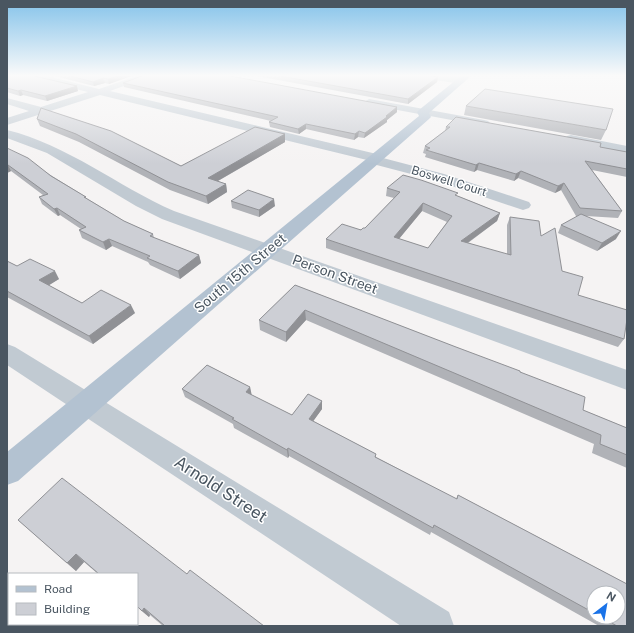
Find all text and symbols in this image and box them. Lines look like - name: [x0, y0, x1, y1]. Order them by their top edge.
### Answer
- street label: Boswell Court: [410, 163, 489, 199]
- street label: South 15th Street: [191, 230, 289, 316]
- street label: Person Street: [290, 251, 380, 297]
- street label: Arnold Street: [171, 452, 271, 526]
- legend: [8, 573, 138, 625]
- text: Road: [44, 582, 72, 596]
- north arrow: [586, 585, 626, 625]
- text: N: [604, 589, 618, 604]
- text: Building: [44, 602, 90, 616]

